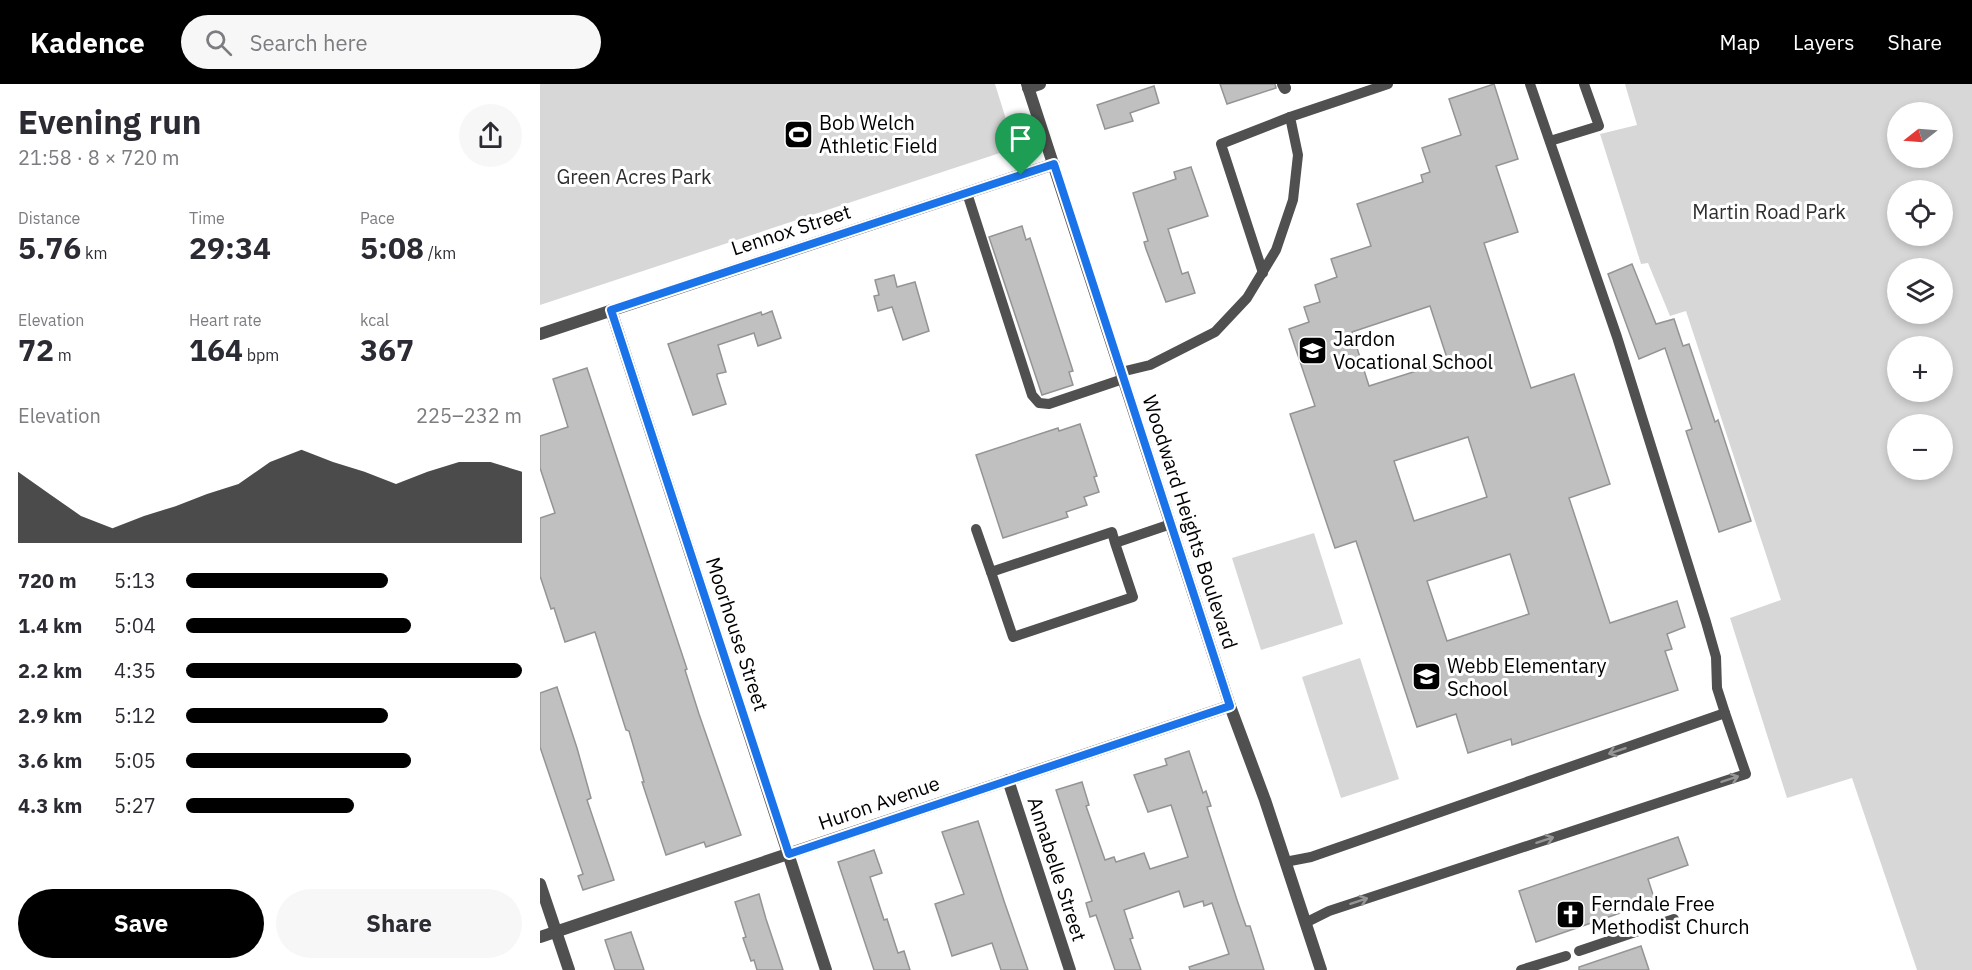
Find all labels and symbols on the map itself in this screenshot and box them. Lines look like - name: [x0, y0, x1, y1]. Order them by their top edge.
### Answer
- north arrow: [1887, 102, 1953, 168]
- place label: Bob Welch Athletic Field: [819, 109, 938, 159]
- pin: [995, 113, 1046, 175]
- sports icon: Bob Welch Athletic Field: [782, 118, 814, 150]
- park label: Green Acres Park: [556, 163, 712, 190]
- street label: Lennox Street: [728, 197, 854, 262]
- park label: Martin Road Park: [1692, 198, 1846, 225]
- place label: Jardon Vocational School: [1333, 325, 1493, 375]
- school or university icon: Jardon Vocational School: [1296, 334, 1328, 366]
- street label: Woodward Heights Boulevard: [1137, 391, 1244, 652]
- street label: Moorhouse Street: [700, 553, 775, 714]
- place label: Webb Elementary School: [1447, 652, 1607, 702]
- school or university icon: Webb Elementary School: [1410, 661, 1442, 693]
- one-way arrow: [1609, 746, 1627, 757]
- street label: Huron Avenue: [814, 769, 943, 836]
- one-way arrow: [1720, 773, 1739, 784]
- street label: Annabelle Street: [1021, 793, 1094, 944]
- one-way arrow: [1535, 834, 1554, 845]
- place label: Ferndale Free Methodist Church: [1591, 890, 1750, 940]
- one-way arrow: [1349, 895, 1368, 906]
- church icon: Ferndale Free Methodist Church: [1554, 899, 1586, 931]

